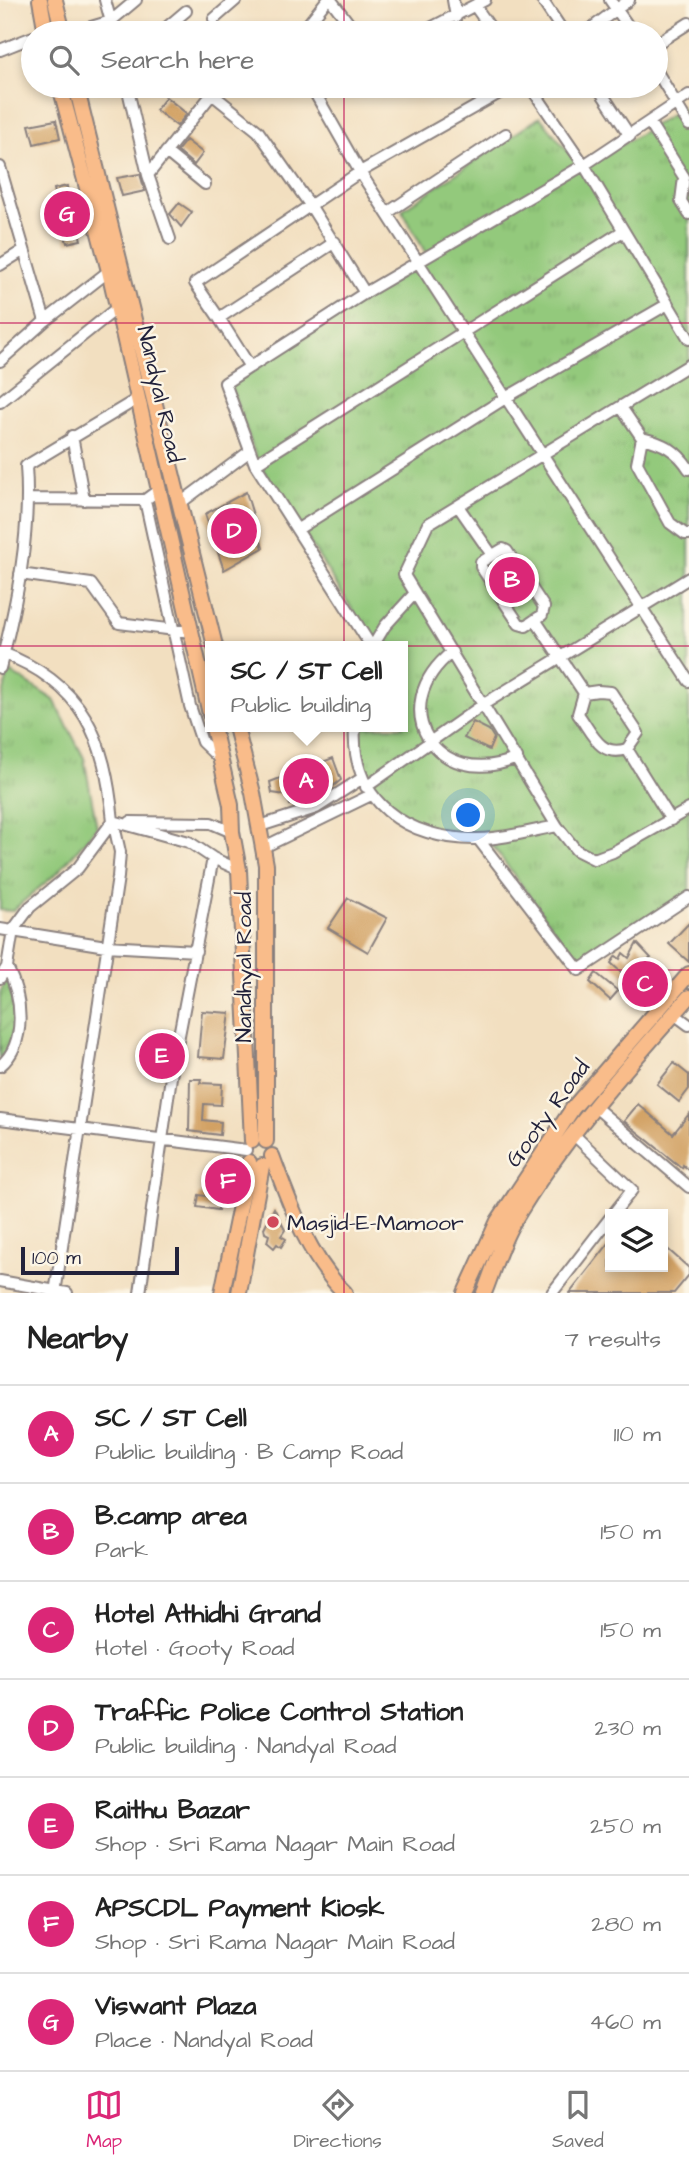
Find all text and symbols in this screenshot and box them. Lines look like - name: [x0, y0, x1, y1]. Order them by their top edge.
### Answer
- search box: [21, 21, 668, 98]
- icon: search: [45, 41, 83, 79]
- text: Search here: [101, 42, 254, 78]
- pin: G: [44, 188, 90, 240]
- street label: Nandyal Road: [128, 323, 191, 466]
- pin: D: [211, 505, 257, 557]
- pin: B: [489, 554, 535, 606]
- popup: [205, 641, 408, 732]
- text: SC / ST Cell: [231, 653, 382, 689]
- text: Public building: [231, 689, 371, 721]
- pin: A: [283, 755, 329, 807]
- your location: [451, 798, 485, 832]
- street label: Nandhyal Road: [228, 891, 261, 1042]
- pin: C: [622, 958, 668, 1010]
- pin: E: [139, 1030, 185, 1082]
- street label: Gooty Road: [498, 1053, 599, 1174]
- pin: F: [205, 1155, 251, 1207]
- place label: Masjid-E-Mamoor: [287, 1207, 464, 1239]
- map controls: [605, 1209, 668, 1272]
- button: layers: [605, 1209, 668, 1272]
- marker: Masjid-E-Mamoor: [265, 1214, 281, 1230]
- scale bar: [21, 1244, 178, 1276]
- text: 100 m: [32, 1245, 81, 1272]
- text: Nearby: [28, 1318, 128, 1360]
- text: 7 results: [565, 1323, 661, 1355]
- text: SC / ST Cell: [95, 1400, 247, 1436]
- text: A: [44, 1418, 58, 1450]
- text: 110 m: [613, 1418, 661, 1450]
- text: Public building · B Camp Road: [95, 1436, 403, 1468]
- text: B.camp area: [95, 1498, 247, 1534]
- text: B: [43, 1516, 59, 1548]
- text: 150 m: [600, 1516, 661, 1548]
- text: Park: [95, 1534, 148, 1566]
- text: Hotel Athidhi Grand: [95, 1596, 321, 1632]
- text: C: [43, 1614, 59, 1646]
- text: 150 m: [600, 1614, 661, 1646]
- text: Hotel · Gooty Road: [95, 1632, 295, 1664]
- text: Traffic Police Control Station: [95, 1694, 463, 1730]
- text: D: [44, 1712, 58, 1744]
- text: 230 m: [595, 1712, 661, 1744]
- text: Public building · Nandyal Road: [95, 1730, 397, 1762]
- text: Raithu Bazar: [95, 1792, 250, 1828]
- text: E: [44, 1810, 58, 1842]
- text: 250 m: [590, 1810, 661, 1842]
- text: Shop · Sri Rama Nagar Main Road: [95, 1828, 455, 1860]
- text: APSCDL Payment Kiosk: [95, 1890, 384, 1926]
- text: F: [43, 1908, 59, 1940]
- text: 280 m: [591, 1908, 661, 1940]
- text: Shop · Sri Rama Nagar Main Road: [95, 1926, 455, 1958]
- text: Viswant Plaza: [95, 1988, 256, 2024]
- text: G: [43, 2006, 59, 2038]
- text: 460 m: [589, 2006, 661, 2038]
- text: Place · Nandyal Road: [95, 2024, 313, 2056]
- tab: Map: [85, 2086, 123, 2155]
- tab: Directions: [293, 2086, 382, 2155]
- tab: Saved: [552, 2086, 604, 2155]

